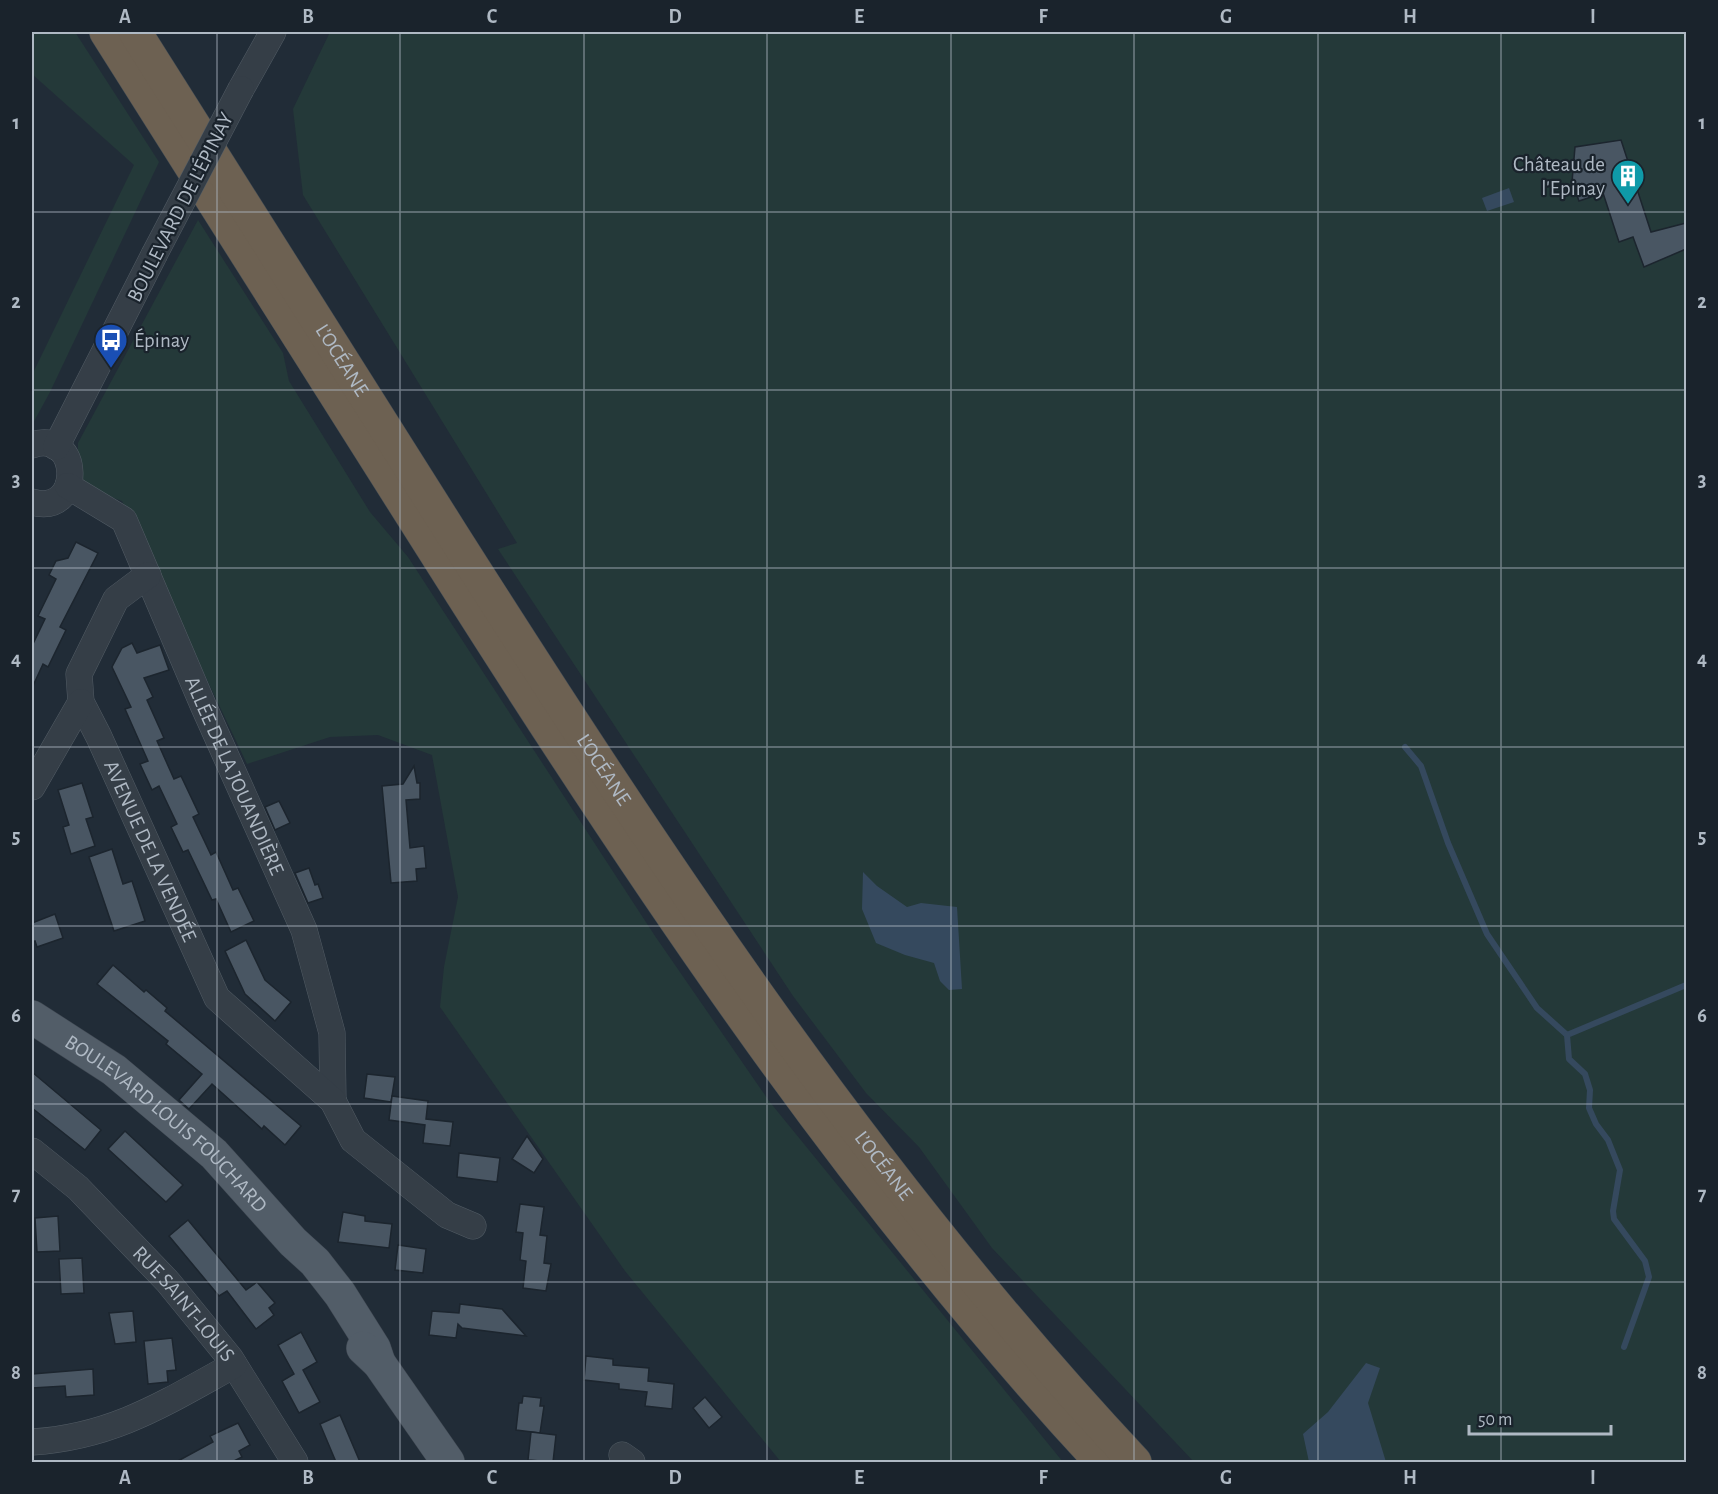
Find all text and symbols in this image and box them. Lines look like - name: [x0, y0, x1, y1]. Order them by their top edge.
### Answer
- text: A: [119, 7, 131, 27]
- text: B: [302, 7, 314, 27]
- text: C: [487, 7, 498, 27]
- text: D: [668, 7, 682, 27]
- text: E: [854, 7, 864, 27]
- text: F: [1038, 7, 1048, 27]
- text: G: [1220, 7, 1232, 27]
- text: H: [1403, 7, 1417, 27]
- text: I: [1590, 7, 1596, 27]
- street label: BOULEVARD DE L'ÉPINAY: [122, 108, 237, 305]
- text: 1: [12, 113, 20, 133]
- text: 1: [1698, 113, 1706, 133]
- place label: Château de l'Epinay: [1513, 154, 1605, 199]
- building icon: Château de l'Epinay: [1610, 158, 1646, 205]
- text: 2: [11, 292, 21, 312]
- text: 2: [1697, 292, 1707, 312]
- street label: L’OCÉANE: [311, 320, 372, 400]
- bus stop icon: Épinay: [93, 322, 129, 369]
- place label: Épinay: [134, 328, 189, 351]
- text: 3: [12, 470, 20, 490]
- text: 3: [1698, 470, 1706, 490]
- text: 4: [11, 649, 21, 669]
- text: 4: [1697, 649, 1707, 669]
- street label: ALLÉE DE LA JOUANDIÈRE: [181, 673, 288, 878]
- street label: L’OCÉANE: [573, 730, 635, 809]
- street label: AVENUE DE LA VENDÉE: [100, 757, 200, 945]
- text: 5: [12, 827, 20, 847]
- text: 5: [1698, 827, 1706, 847]
- text: 6: [11, 1006, 21, 1026]
- text: 6: [1697, 1006, 1707, 1026]
- street label: BOULEVARD LOUIS FOUCHARD: [61, 1031, 271, 1217]
- street label: L’OCÉANE: [851, 1127, 917, 1204]
- text: 7: [12, 1184, 21, 1204]
- text: 7: [1698, 1184, 1707, 1204]
- street label: RUE SAINT-LOUIS: [129, 1242, 238, 1366]
- text: 8: [11, 1363, 21, 1383]
- text: 8: [1697, 1363, 1707, 1383]
- scale bar: [1469, 1398, 1612, 1436]
- text: 50 m: [1478, 1411, 1512, 1429]
- text: A: [119, 1468, 131, 1488]
- text: B: [302, 1468, 314, 1488]
- text: C: [487, 1468, 498, 1488]
- text: D: [668, 1468, 682, 1488]
- text: E: [854, 1468, 864, 1488]
- text: F: [1038, 1468, 1048, 1488]
- text: G: [1220, 1468, 1232, 1488]
- text: H: [1403, 1468, 1417, 1488]
- text: I: [1590, 1468, 1596, 1488]

